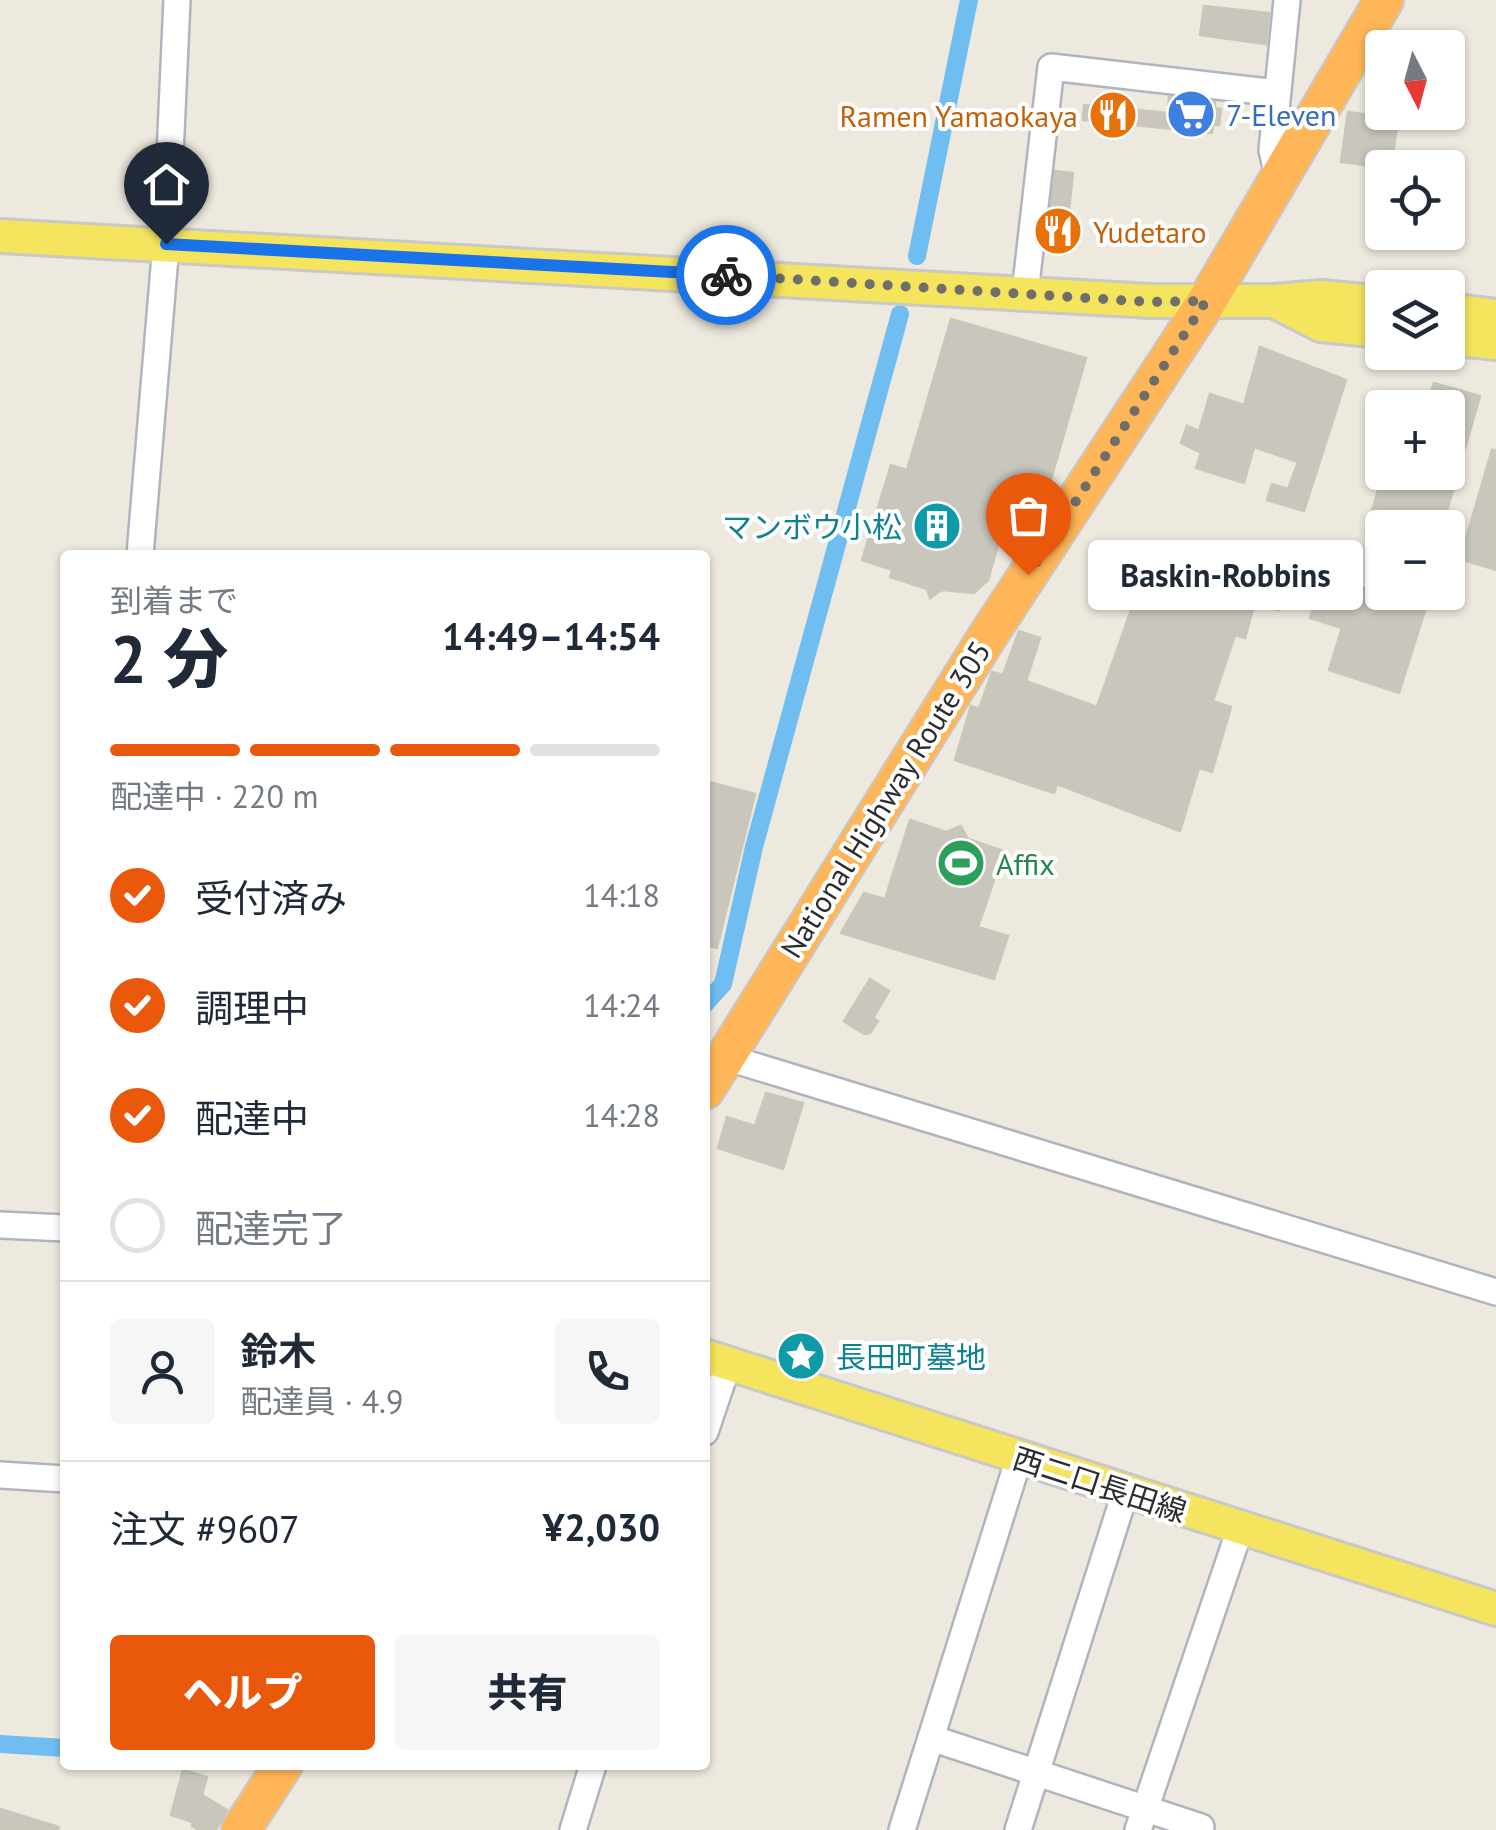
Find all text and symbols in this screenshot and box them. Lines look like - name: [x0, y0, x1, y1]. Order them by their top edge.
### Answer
- north arrow: [1365, 30, 1465, 130]
- map controls: [1365, 30, 1465, 610]
- supermarket icon: 7-Eleven: [1165, 88, 1217, 140]
- restaurant icon: Ramen Yamaokaya: [1087, 89, 1139, 141]
- place label: 7-Eleven: [1226, 95, 1336, 134]
- place label: Ramen Yamaokaya: [840, 96, 1078, 135]
- pin: [124, 142, 209, 245]
- button: locate: [1365, 150, 1465, 250]
- icon: home: [139, 157, 194, 212]
- restaurant icon: Yudetaro: [1032, 205, 1084, 257]
- place label: Yudetaro: [1093, 212, 1206, 251]
- courier: [676, 225, 776, 325]
- icon: bike: [699, 248, 754, 303]
- button: layers: [1365, 270, 1465, 370]
- button: +: [1365, 390, 1465, 490]
- pin: [986, 473, 1071, 576]
- icon: bag: [1001, 488, 1056, 543]
- building icon: マンボウ小松: [911, 500, 963, 552]
- place label: マンボウ小松: [722, 507, 902, 546]
- button: −: [1365, 510, 1465, 610]
- callout: Baskin-Robbins: [1088, 540, 1363, 610]
- text: Baskin-Robbins: [1120, 554, 1331, 596]
- text: 到着まで: [110, 579, 238, 621]
- text: 14:49–14:54: [442, 611, 660, 660]
- text: 2 分: [110, 616, 228, 700]
- street label: National Highway Route 305: [771, 633, 999, 965]
- text: 配達中 · 220 m: [110, 775, 318, 817]
- sports icon: Affix: [935, 837, 987, 889]
- place label: Affix: [996, 844, 1055, 883]
- icon: check: [110, 868, 165, 923]
- text: 受付済み: [195, 873, 347, 922]
- text: 14:18: [583, 874, 660, 916]
- icon: check: [110, 978, 165, 1033]
- text: 調理中: [195, 983, 309, 1032]
- text: 14:24: [583, 984, 660, 1026]
- icon: check: [110, 1088, 165, 1143]
- text: 配達中: [195, 1093, 309, 1142]
- text: 14:28: [583, 1094, 660, 1136]
- text: 配達完了: [195, 1203, 347, 1252]
- button: person: [110, 1319, 215, 1424]
- button: phone: [555, 1319, 660, 1424]
- text: 鈴木: [240, 1326, 316, 1375]
- place icon: 長田町墓地: [775, 1330, 827, 1382]
- place label: 長田町墓地: [836, 1337, 986, 1376]
- text: 配達員 · 4.9: [240, 1380, 403, 1422]
- street label: 西二口長田線: [1008, 1438, 1192, 1530]
- text: ¥2,030: [543, 1502, 660, 1551]
- text: 注文 #9607: [110, 1504, 300, 1553]
- button: ヘルプ: [110, 1635, 375, 1750]
- button: 共有: [395, 1635, 660, 1750]

